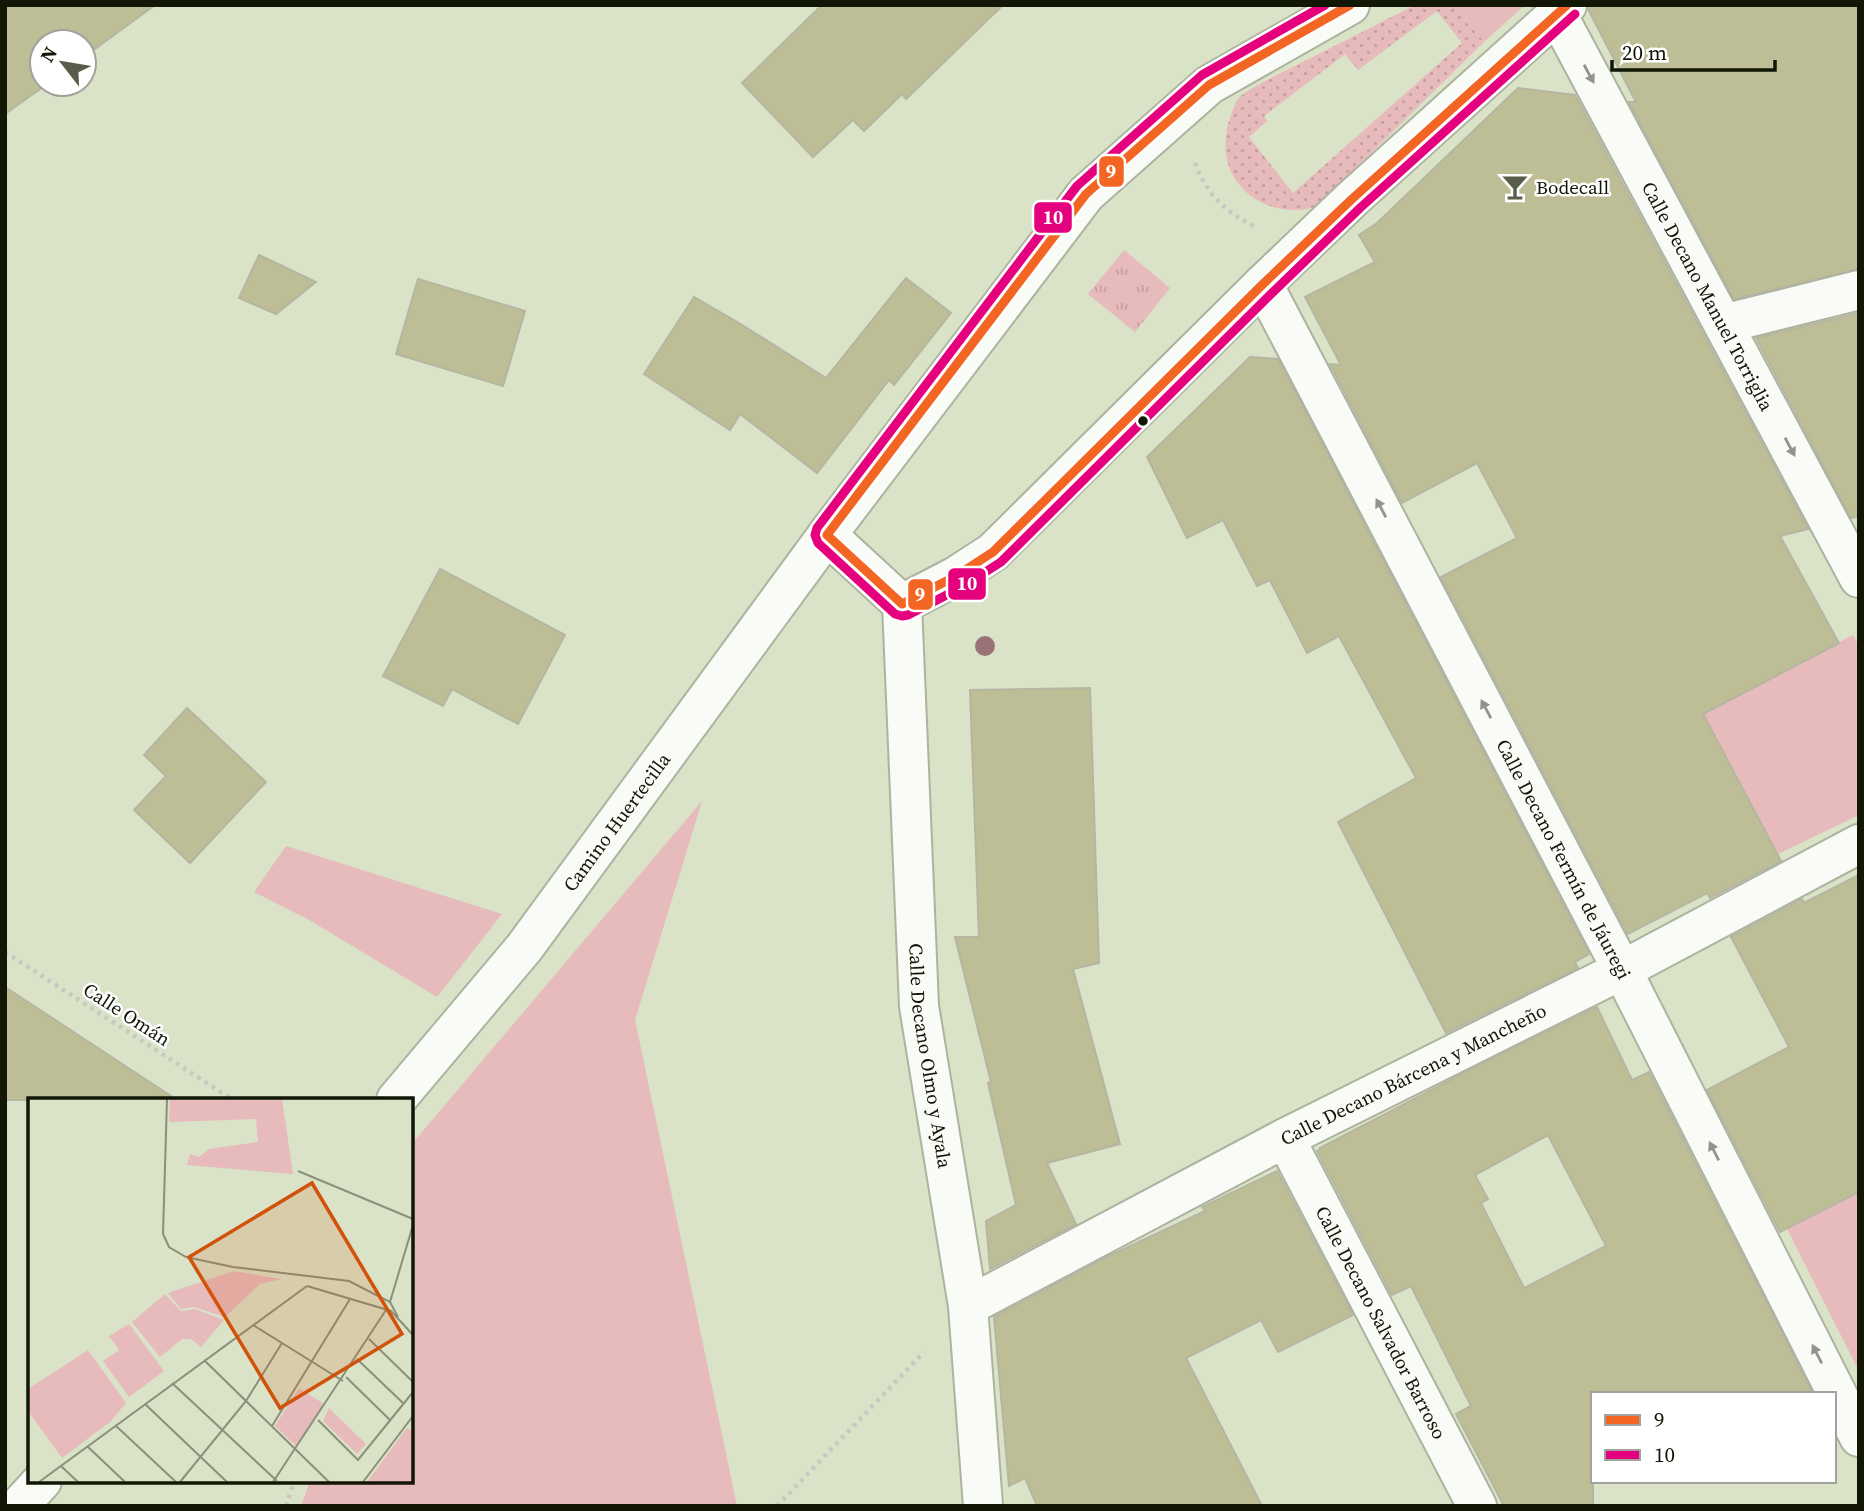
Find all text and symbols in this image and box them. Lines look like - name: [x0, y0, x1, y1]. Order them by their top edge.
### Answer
- north arrow: [28, 28, 98, 98]
- scale bar: [1612, 28, 1775, 72]
- text: 20 m: [1622, 38, 1667, 67]
- text: N: [34, 41, 63, 67]
- one-way arrow: [1583, 64, 1595, 84]
- line badge: 9: [1098, 155, 1125, 188]
- text: 9: [1106, 158, 1116, 184]
- bar icon: Bodecall: [1500, 172, 1530, 202]
- place label: Bodecall: [1536, 174, 1609, 200]
- street label: Calle Decano Manuel Torriglia: [1636, 177, 1780, 416]
- line badge: 10: [1033, 201, 1073, 234]
- text: 10: [1043, 204, 1063, 230]
- unlabelled marker: [1136, 414, 1150, 428]
- one-way arrow: [1784, 437, 1795, 457]
- one-way arrow: [1375, 498, 1386, 518]
- line badge: 10: [947, 567, 987, 601]
- text: 10: [957, 570, 977, 596]
- line badge: 9: [907, 578, 934, 611]
- text: 9: [915, 581, 925, 607]
- one-way arrow: [1480, 700, 1492, 719]
- street label: Calle Decano Fermín de Jáuregi: [1490, 734, 1638, 984]
- street label: Camino Huertecilla: [557, 747, 676, 897]
- street label: Calle Decano Olmo y Ayala: [903, 943, 958, 1170]
- street label: Calle Omán: [79, 976, 175, 1052]
- street label: Calle Decano Bárcena y Mancheño: [1276, 997, 1550, 1151]
- inset map: [28, 1098, 413, 1483]
- one-way arrow: [1708, 1141, 1720, 1161]
- street label: Calle Decano Salvador Barroso: [1310, 1201, 1453, 1444]
- one-way arrow: [1811, 1344, 1822, 1364]
- legend: [1591, 1392, 1836, 1483]
- text: 9: [1654, 1405, 1665, 1434]
- text: 10: [1654, 1440, 1675, 1469]

